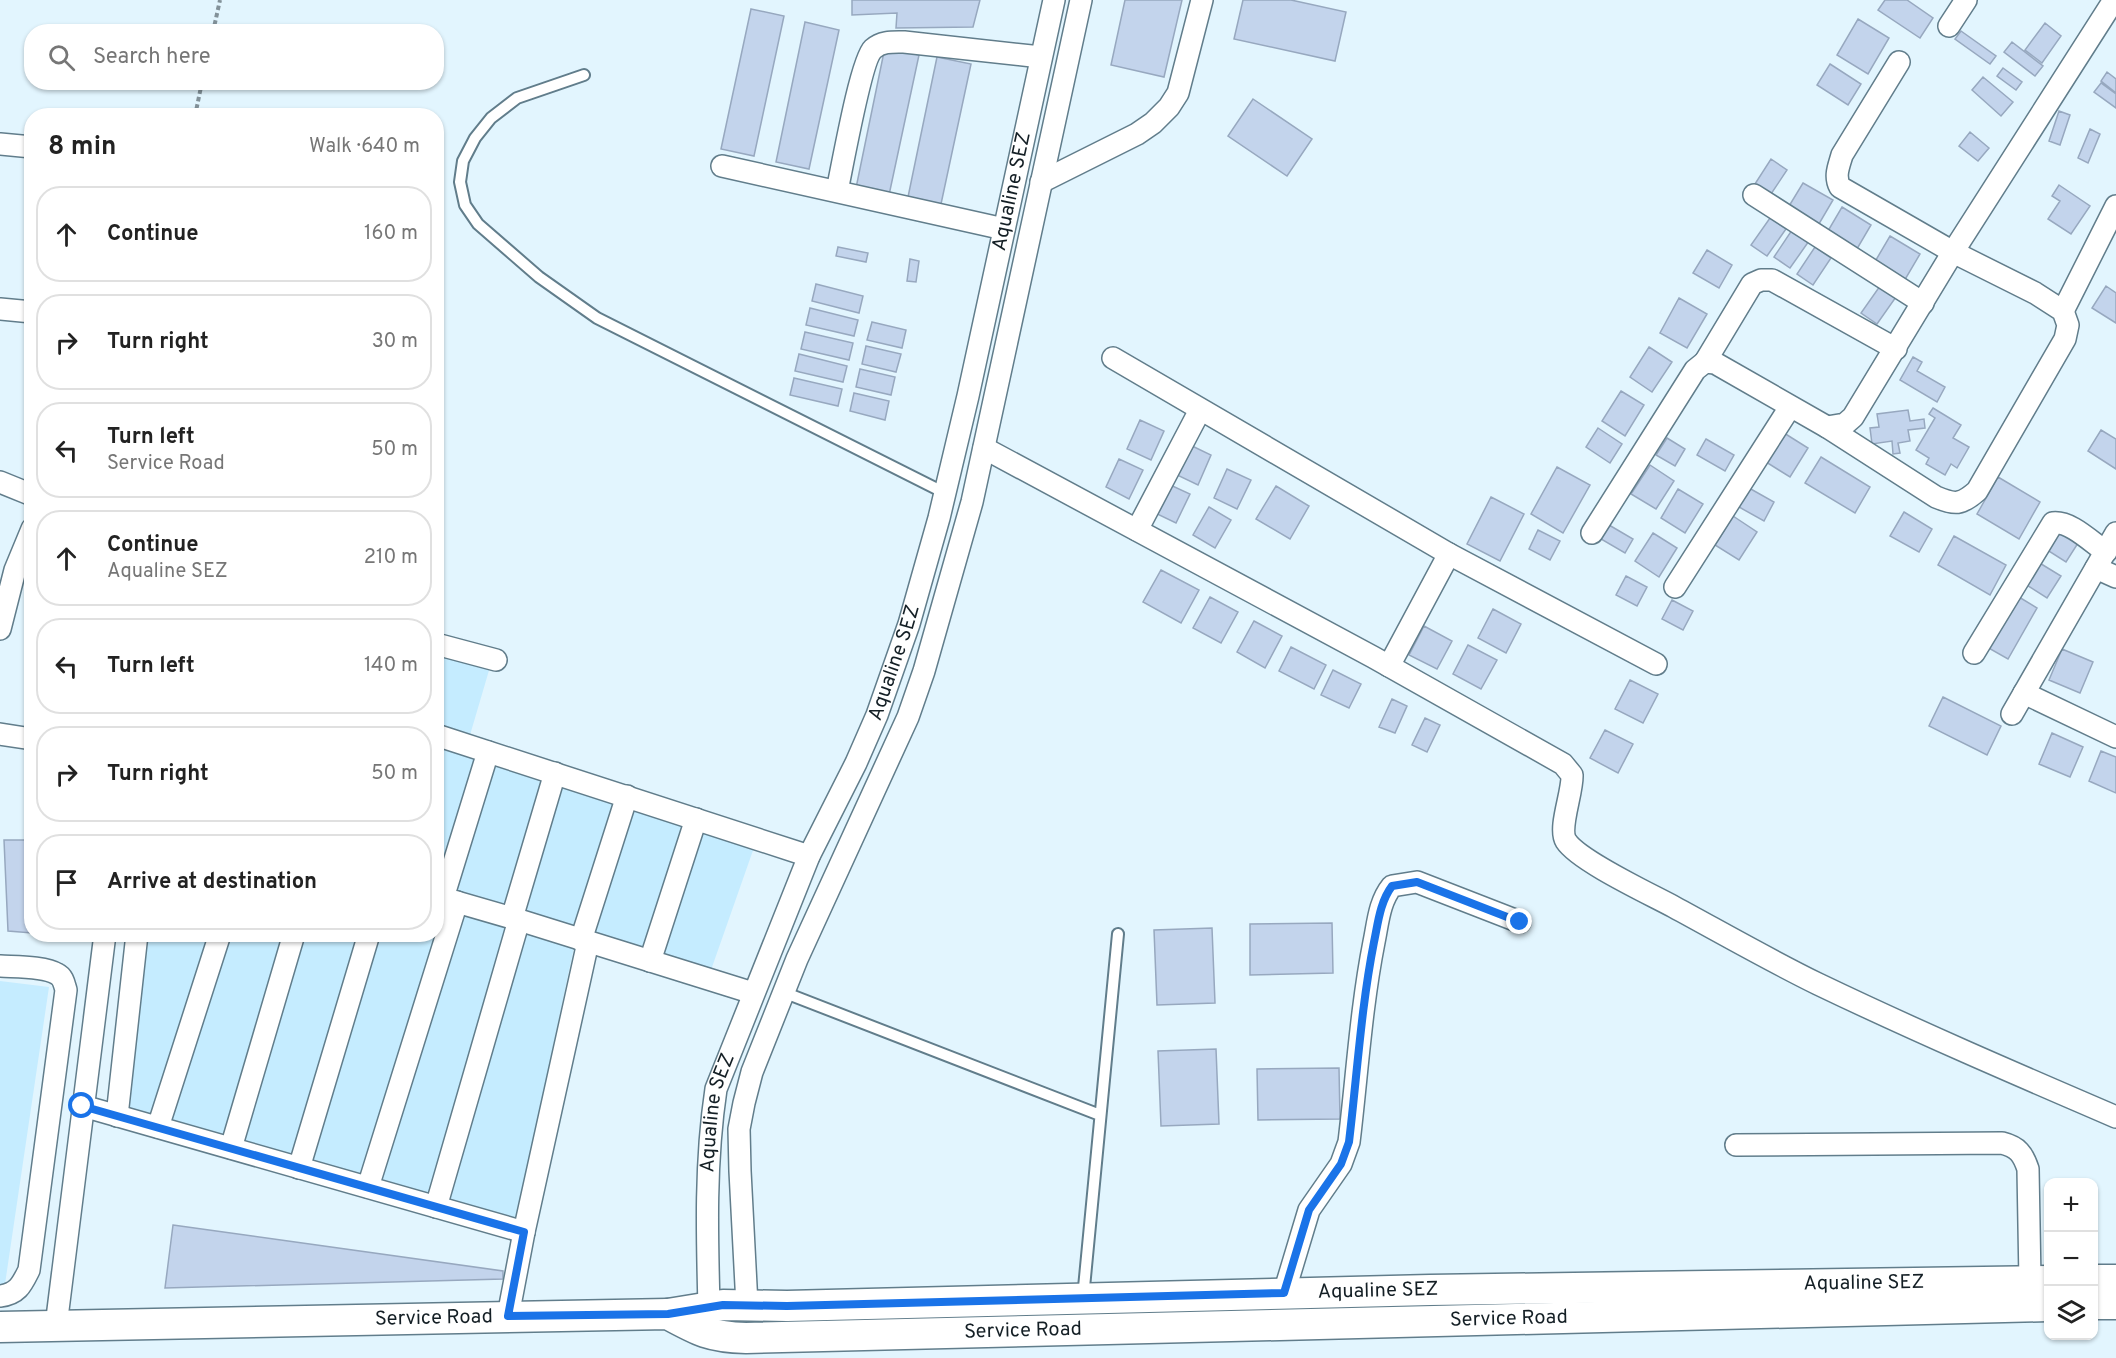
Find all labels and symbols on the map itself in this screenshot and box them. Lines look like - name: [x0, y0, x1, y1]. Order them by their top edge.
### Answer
- street label: Aqualine SEZ: [987, 130, 1038, 254]
- street label: Aqualine SEZ: [863, 602, 927, 724]
- route end: [1506, 908, 1532, 934]
- street label: Aqualine SEZ: [695, 1050, 742, 1173]
- route start: [68, 1092, 94, 1118]
- street label: Aqualine SEZ: [1803, 1270, 1925, 1298]
- street label: Aqualine SEZ: [1317, 1277, 1439, 1306]
- street label: Service Road: [375, 1304, 493, 1333]
- street label: Service Road: [1450, 1305, 1568, 1334]
- street label: Service Road: [964, 1317, 1082, 1346]

